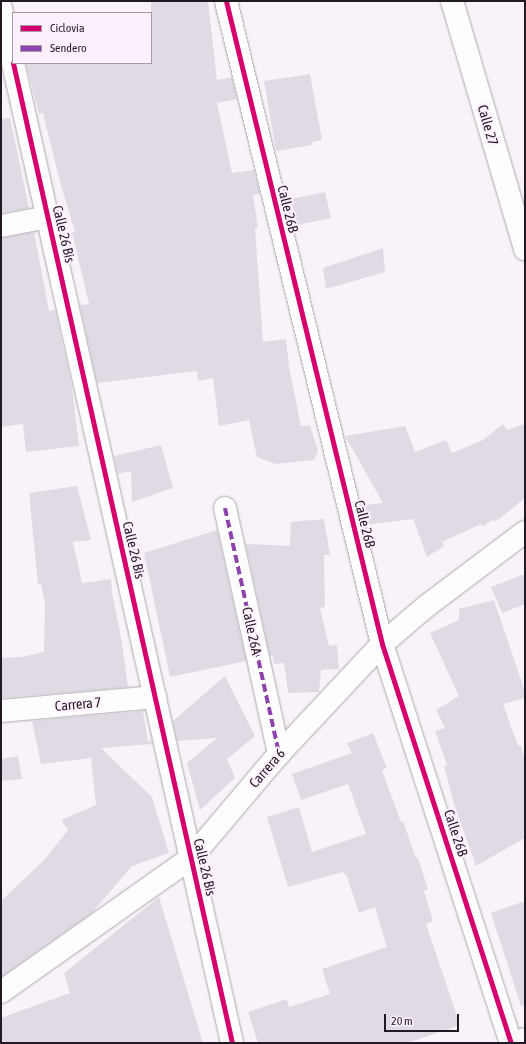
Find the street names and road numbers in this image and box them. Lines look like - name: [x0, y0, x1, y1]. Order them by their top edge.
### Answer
- street label: Calle 27: [474, 103, 502, 147]
- street label: Calle 26B: [274, 184, 302, 234]
- street label: Calle 26 Bis: [49, 204, 79, 264]
- street label: Calle 26B: [351, 499, 379, 549]
- street label: Calle 26 Bis: [119, 520, 149, 580]
- street label: Calle 26A: [239, 606, 265, 656]
- street label: Carrera 7: [54, 694, 102, 714]
- street label: Carrera 6: [245, 745, 289, 791]
- street label: Calle 26B: [441, 808, 471, 858]
- street label: Calle 26 Bis: [190, 837, 220, 897]

